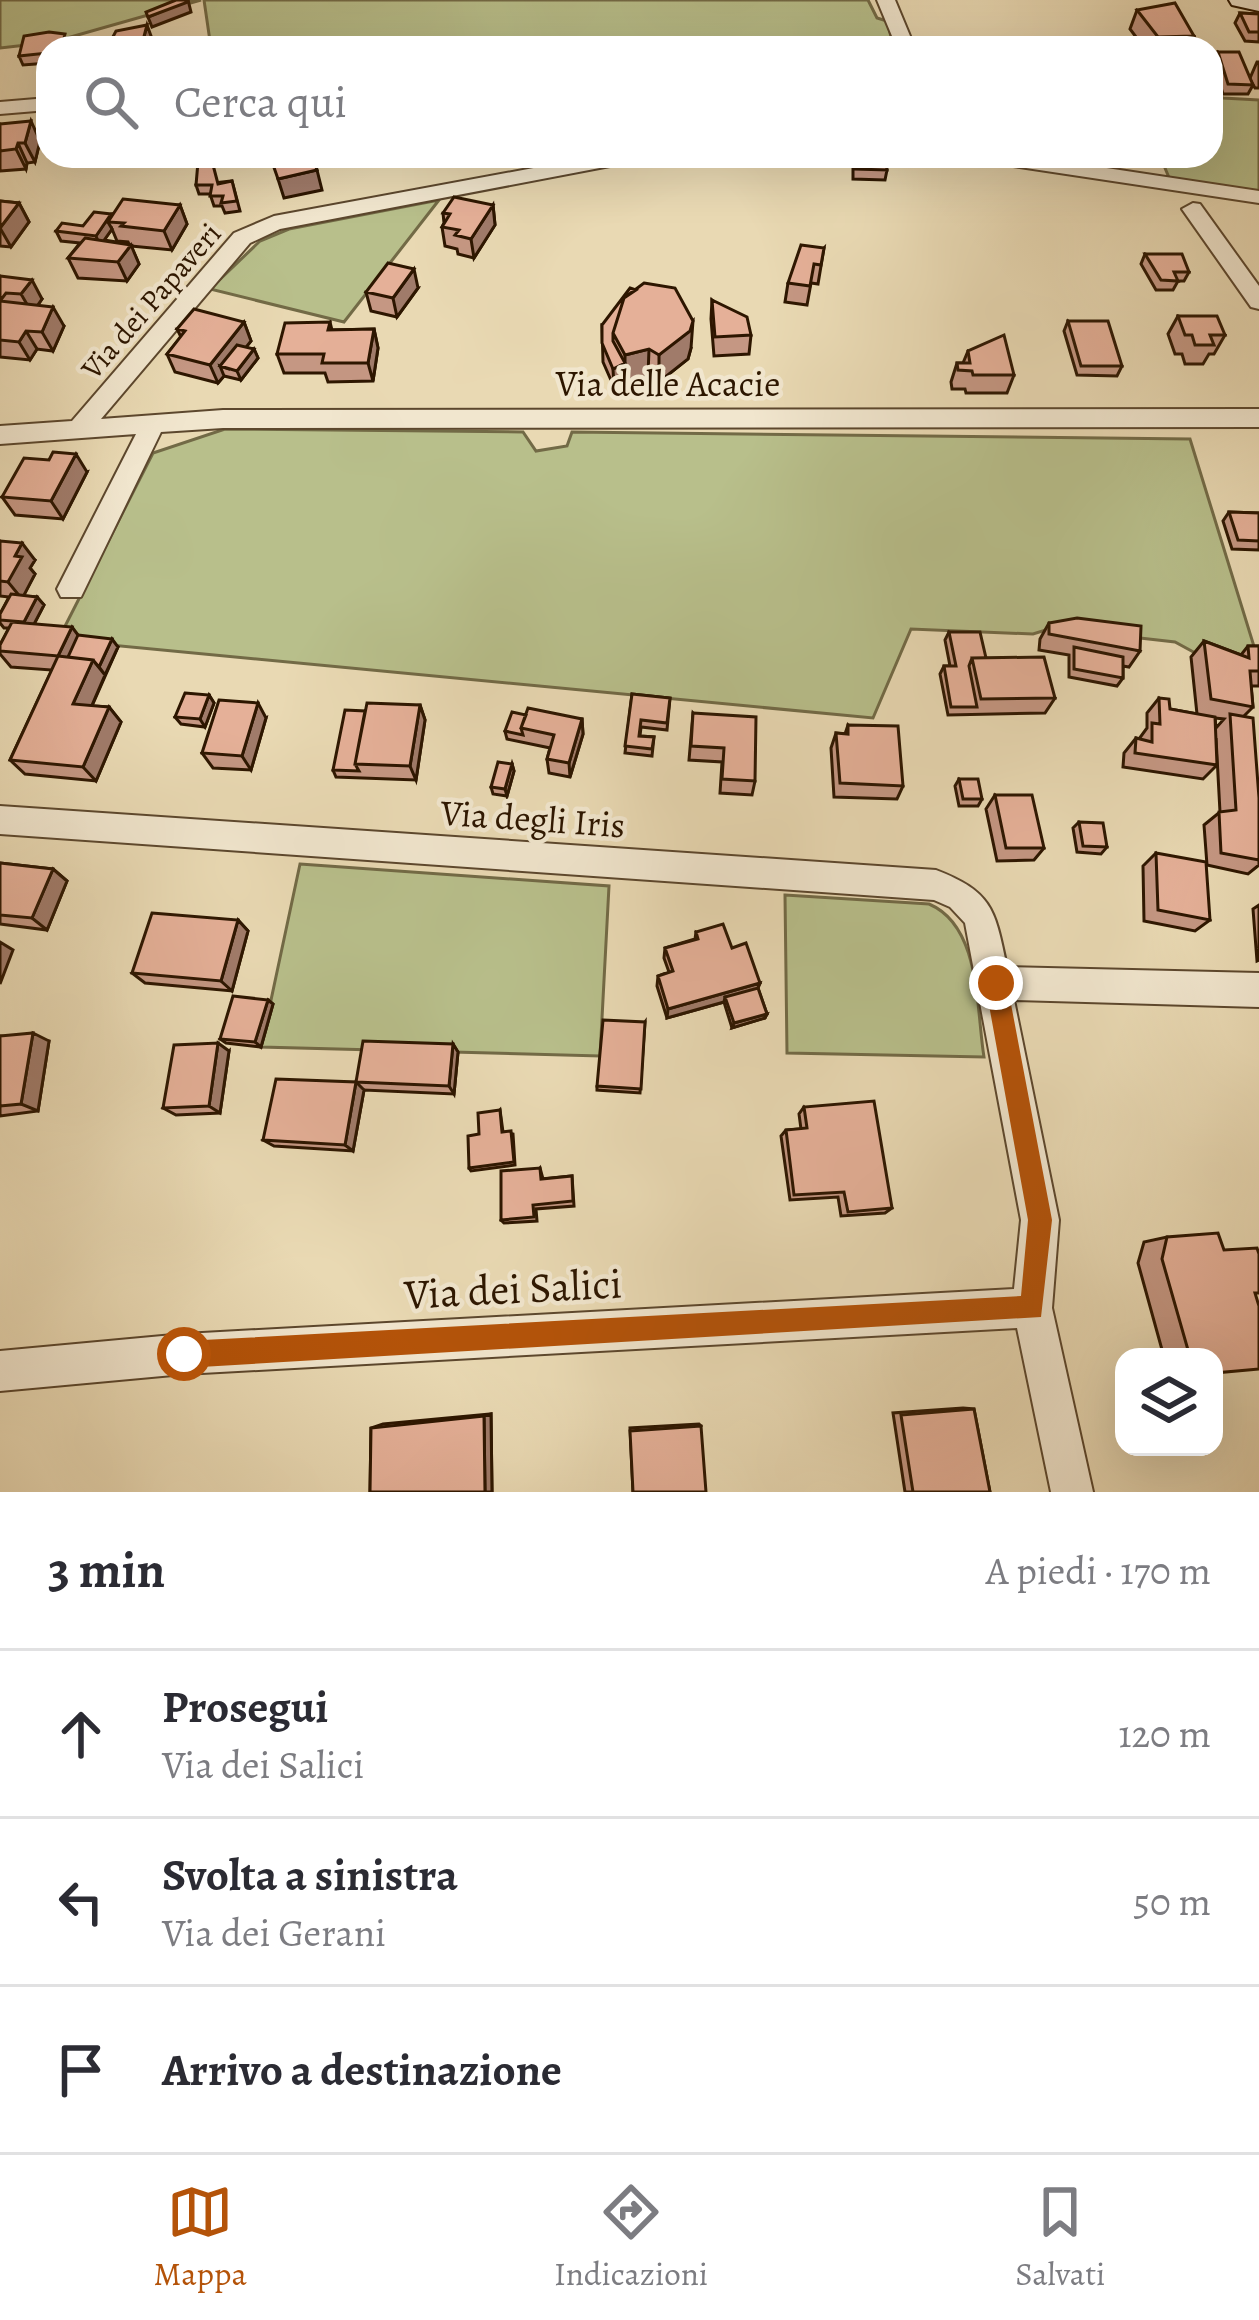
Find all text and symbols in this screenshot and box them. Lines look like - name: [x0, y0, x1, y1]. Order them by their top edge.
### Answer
- search box: [36, 36, 1223, 168]
- icon: search: [78, 69, 144, 135]
- text: Cerca qui: [174, 71, 347, 133]
- street label: Via dei Papaveri: [71, 214, 230, 388]
- street label: Via delle Acacie: [555, 359, 780, 408]
- street label: Via degli Iris: [438, 788, 627, 849]
- route end: [969, 956, 1023, 1010]
- street label: Via dei Salici: [402, 1254, 623, 1323]
- route start: [157, 1327, 211, 1381]
- map controls: [1115, 1348, 1223, 1456]
- button: layers: [1115, 1348, 1223, 1456]
- text: 3 min: [48, 1535, 165, 1605]
- text: A piedi · 170 m: [986, 1544, 1211, 1597]
- text: Prosegui: [162, 1676, 329, 1738]
- icon: ahead: [48, 1701, 114, 1767]
- text: 120 m: [1118, 1707, 1211, 1760]
- text: Via dei Salici: [162, 1738, 364, 1791]
- text: Svolta a sinistra: [162, 1844, 458, 1906]
- icon: left: [48, 1869, 114, 1935]
- text: 50 m: [1133, 1875, 1211, 1928]
- text: Via dei Gerani: [162, 1906, 386, 1959]
- icon: arrive: [48, 2037, 114, 2103]
- text: Arrivo a destinazione: [162, 2039, 562, 2101]
- tab: Mappa: [154, 2179, 247, 2296]
- tab: Indicazioni: [554, 2179, 708, 2296]
- tab: Salvati: [1015, 2179, 1105, 2296]

